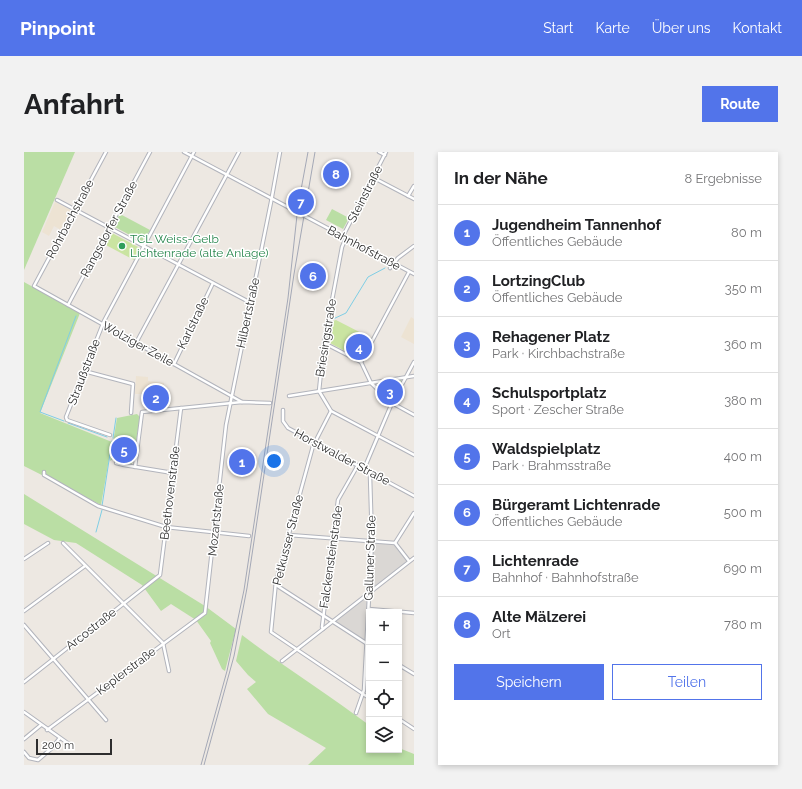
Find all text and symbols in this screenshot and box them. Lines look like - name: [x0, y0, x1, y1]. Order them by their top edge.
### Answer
- text: Pinpoint: [20, 17, 95, 39]
- text: Start: [543, 20, 573, 36]
- text: Karte: [595, 20, 630, 36]
- text: Über uns: [652, 20, 711, 36]
- text: Kontakt: [733, 20, 782, 36]
- button: Route: [702, 86, 778, 122]
- text: Anfahrt: [24, 88, 125, 121]
- pin: 8: [323, 159, 349, 189]
- street label: Steinstraße: [345, 163, 385, 225]
- text: In der Nähe: [454, 168, 548, 188]
- text: 8 Ergebnisse: [684, 171, 762, 186]
- street label: Rohrbachstraße: [43, 177, 97, 261]
- street label: Rangsdorfer Straße: [78, 179, 140, 279]
- pin: 7: [288, 187, 314, 217]
- text: Jugendheim Tannenhof: [492, 216, 661, 234]
- street label: Bahnhofstraße: [325, 223, 403, 273]
- text: 1: [464, 225, 470, 240]
- text: 80 m: [731, 225, 762, 240]
- place label: TCL Weiss-Gelb Lichtenrade (alte Anlage): [130, 232, 268, 260]
- text: Öffentliches Gebäude: [492, 234, 622, 249]
- marker: TCL Weiss-Gelb Lichtenrade (alte Anlage): [117, 241, 127, 251]
- pin: 6: [300, 261, 326, 291]
- text: LortzingClub: [492, 272, 585, 290]
- street label: Hilbertstraße: [234, 277, 262, 349]
- text: 2: [463, 281, 471, 296]
- text: 350 m: [725, 281, 762, 296]
- text: Öffentliches Gebäude: [492, 290, 622, 305]
- street label: Karlstraße: [174, 295, 212, 351]
- street label: Briesingstraße: [313, 298, 339, 378]
- street label: Wolziger Zeile: [100, 319, 176, 369]
- text: Rehagener Platz: [492, 328, 610, 346]
- pin: 4: [346, 332, 372, 362]
- street label: Straußstraße: [65, 337, 103, 407]
- text: 3: [463, 337, 471, 352]
- text: 360 m: [724, 337, 762, 352]
- text: Park · Kirchbachstraße: [492, 346, 625, 361]
- pin: 3: [377, 377, 403, 407]
- pin: 2: [143, 383, 169, 413]
- text: Schulsportplatz: [492, 384, 606, 402]
- text: 4: [463, 393, 471, 408]
- text: 380 m: [724, 393, 762, 408]
- text: Sport · Zescher Straße: [492, 402, 624, 417]
- street label: Horstwalder Straße: [292, 426, 392, 488]
- pin: 5: [111, 435, 137, 465]
- text: Waldspielplatz: [492, 440, 600, 458]
- street label: Beethovenstraße: [157, 445, 183, 541]
- pin: 1: [229, 447, 255, 477]
- text: 5: [463, 449, 471, 464]
- text: 400 m: [724, 449, 762, 464]
- your location: [264, 451, 284, 471]
- text: Park · Brahmsstraße: [492, 458, 611, 473]
- street label: Mozartstraße: [205, 483, 227, 557]
- street label: Petkusser Straße: [270, 493, 306, 587]
- text: Bürgeramt Lichtenrade: [492, 496, 660, 514]
- street label: Falckensteinstraße: [317, 505, 345, 609]
- text: 6: [463, 505, 471, 520]
- text: 500 m: [724, 505, 762, 520]
- text: Öffentliches Gebäude: [492, 514, 622, 529]
- street label: Galluner Straße: [362, 515, 378, 601]
- text: Lichtenrade: [492, 552, 579, 570]
- text: 7: [463, 561, 471, 576]
- text: 690 m: [723, 561, 762, 576]
- text: Bahnhof · Bahnhofstraße: [492, 570, 639, 585]
- street label: Arcostraße: [63, 605, 119, 653]
- text: Alte Mälzerei: [492, 608, 586, 626]
- map controls: [366, 609, 402, 753]
- button: +: [366, 609, 402, 645]
- text: 8: [463, 617, 471, 632]
- text: 780 m: [724, 617, 762, 632]
- text: Ort: [492, 626, 511, 641]
- street label: Keplerstraße: [94, 644, 158, 698]
- button: −: [366, 645, 402, 681]
- button: Speichern: [454, 664, 604, 700]
- button: Teilen: [612, 664, 762, 700]
- button: locate: [366, 681, 402, 717]
- button: layers: [366, 717, 402, 753]
- scale bar: [36, 737, 112, 756]
- text: 200 m: [42, 739, 74, 752]

